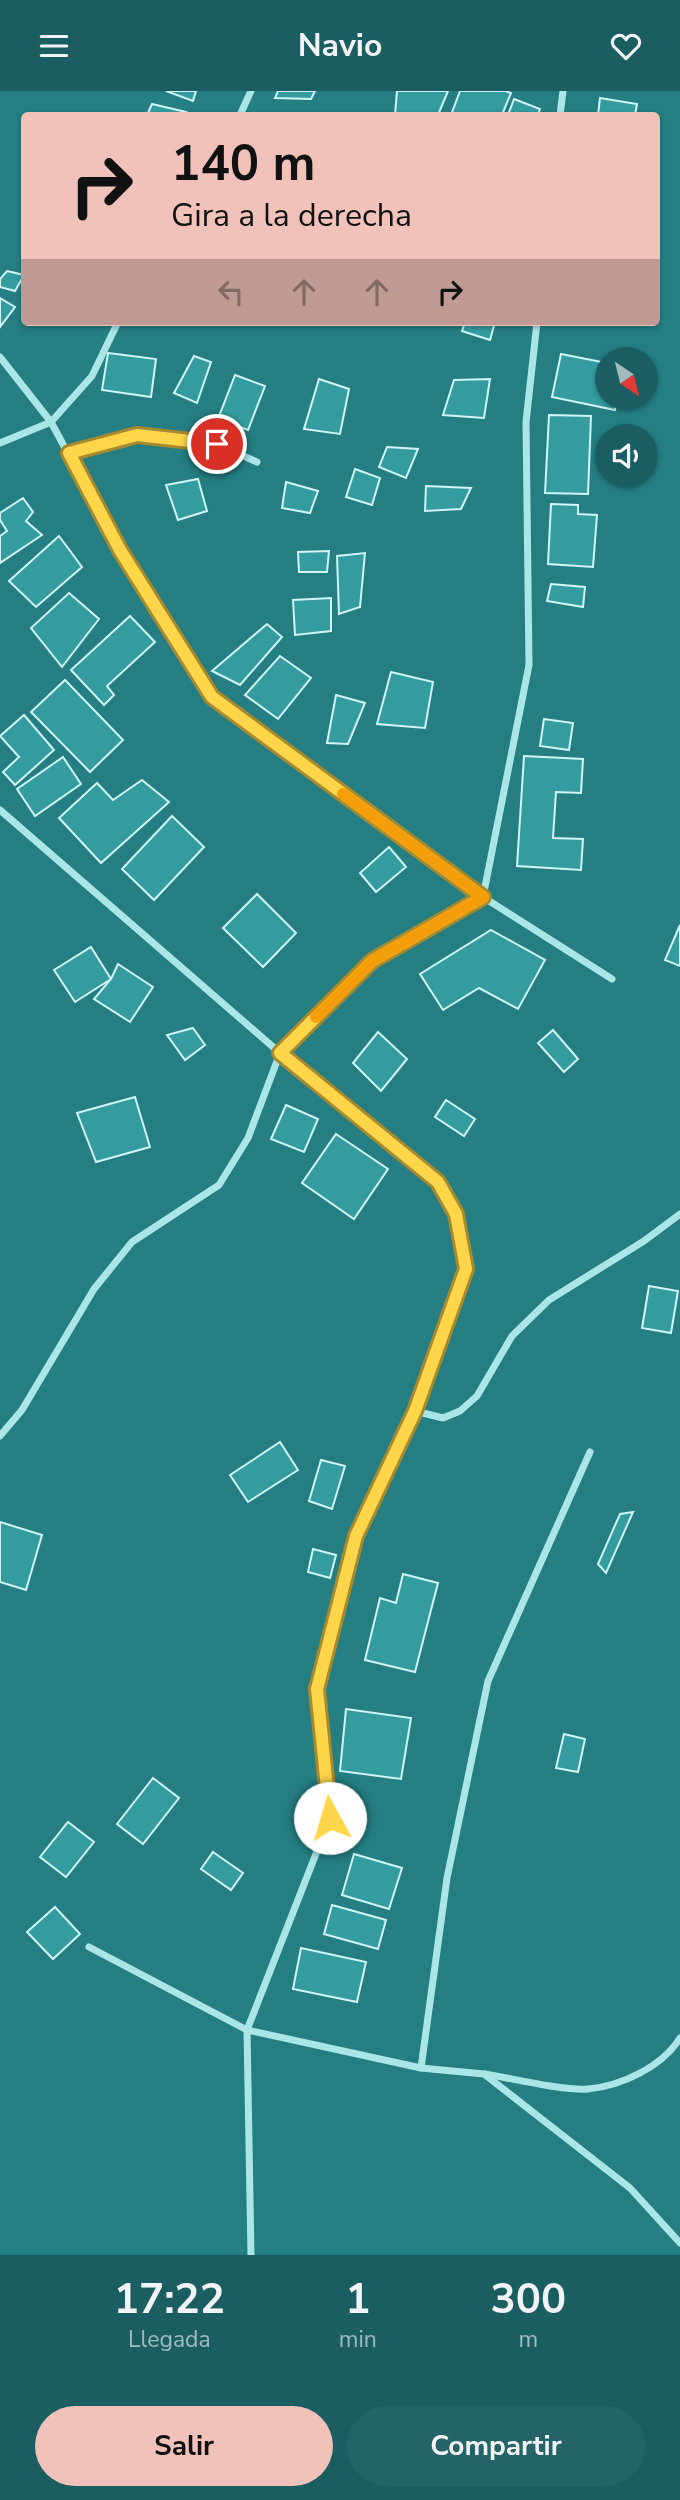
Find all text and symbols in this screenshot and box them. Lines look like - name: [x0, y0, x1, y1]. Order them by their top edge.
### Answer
- text: Navio: [298, 24, 382, 67]
- icon: menu: [35, 27, 73, 65]
- icon: heart: [607, 27, 645, 65]
- text: 140 m: [171, 130, 315, 197]
- icon: right: [56, 140, 147, 231]
- text: Gira a la derecha: [171, 194, 412, 237]
- icon: left: [212, 273, 250, 311]
- icon: ahead: [285, 273, 323, 311]
- icon: ahead: [358, 273, 396, 311]
- icon: right: [431, 273, 469, 311]
- north arrow: [595, 347, 658, 409]
- map controls: [595, 347, 658, 487]
- pin: [187, 414, 247, 474]
- button: sound: [595, 424, 658, 487]
- icon: arrive: [198, 425, 236, 463]
- position arrow: [293, 1781, 367, 1855]
- text: 17:22: [114, 2271, 225, 2328]
- text: 1: [345, 2271, 370, 2328]
- text: 300: [491, 2271, 566, 2328]
- text: Llegada: [128, 2324, 211, 2355]
- text: min: [339, 2324, 377, 2355]
- text: m: [519, 2324, 538, 2355]
- button: Salir: [35, 2406, 333, 2486]
- button: Compartir: [347, 2406, 645, 2486]

